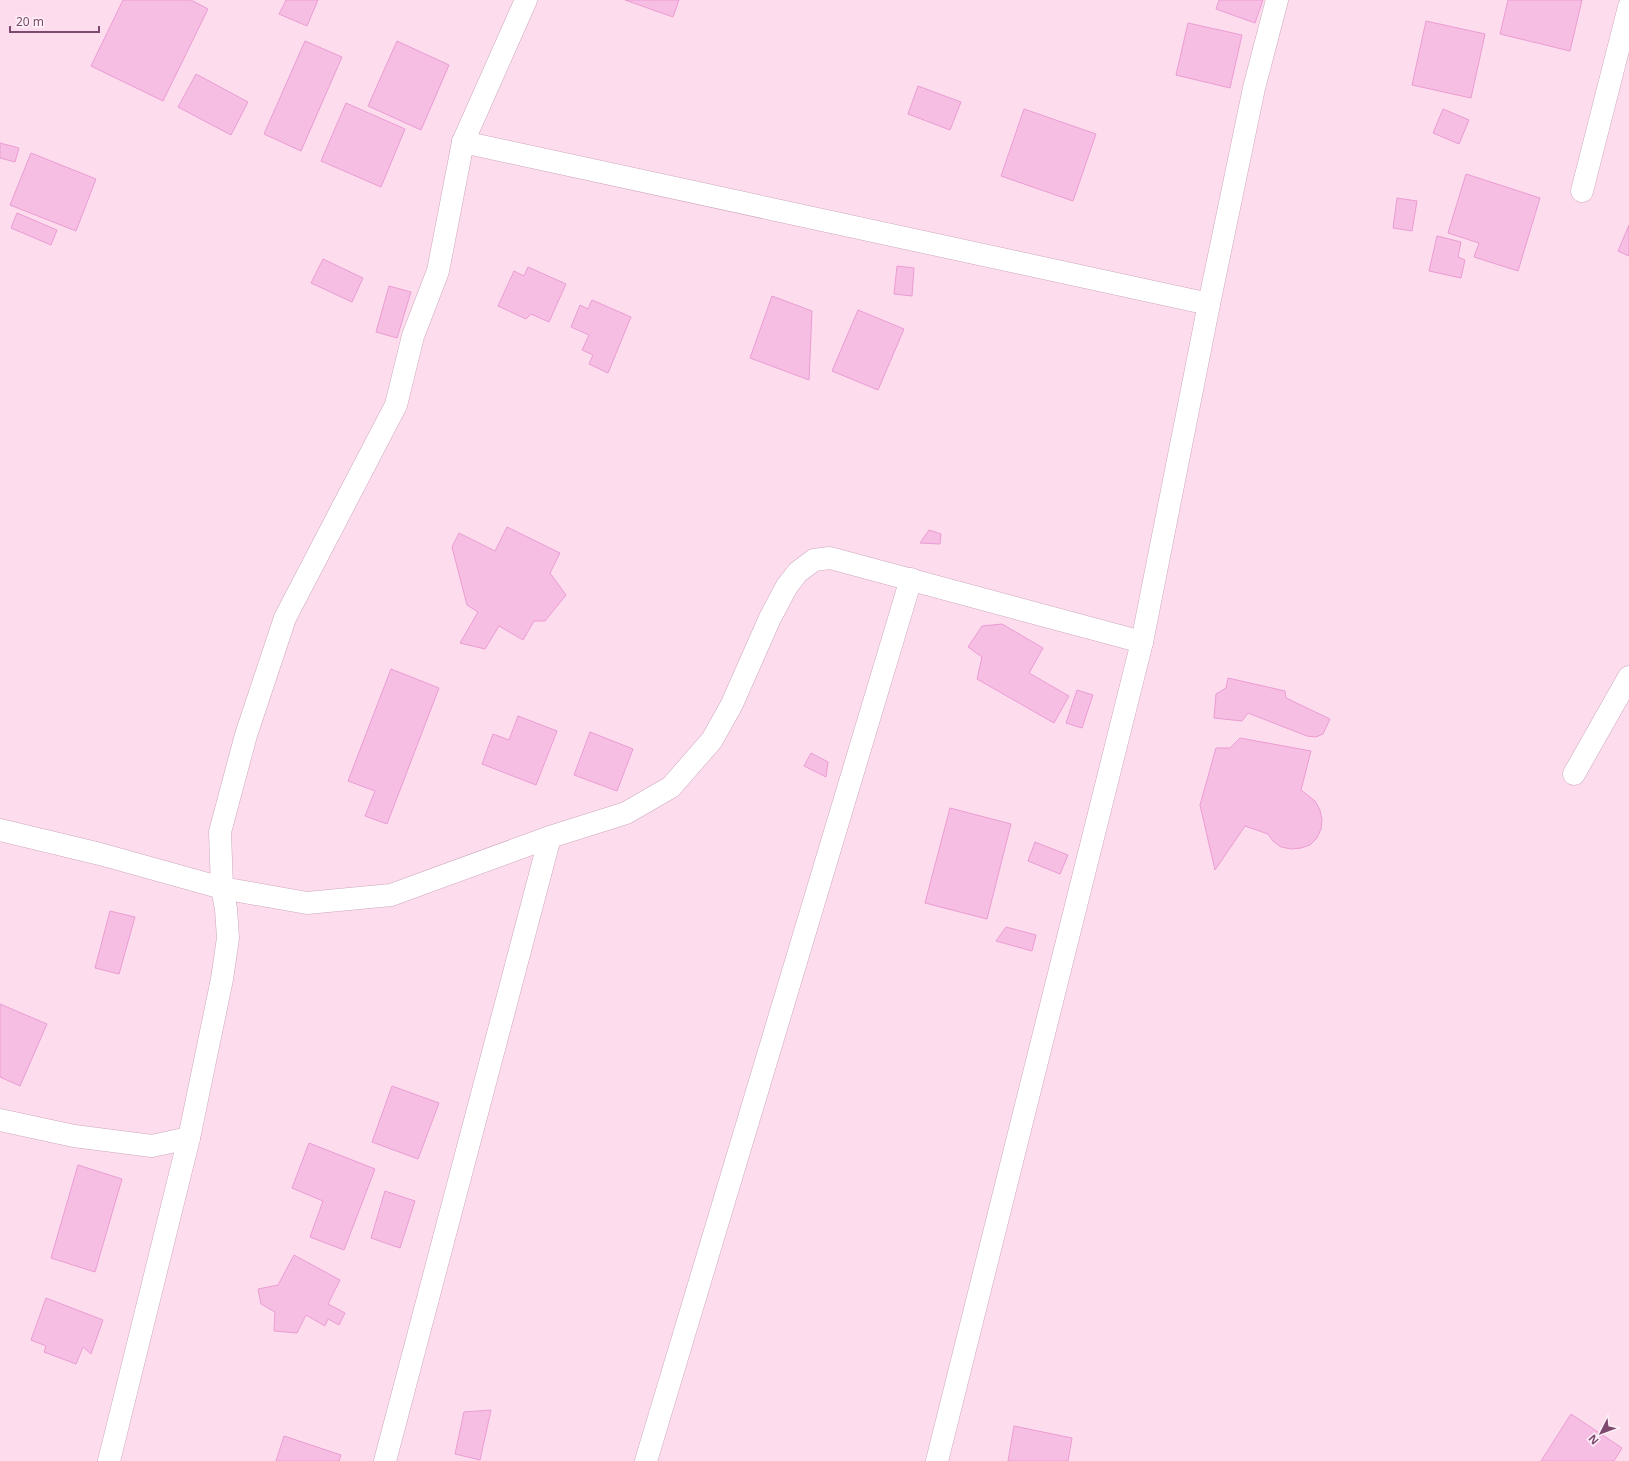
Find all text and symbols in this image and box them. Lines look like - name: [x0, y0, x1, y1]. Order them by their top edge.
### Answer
- scale bar: [10, 8, 99, 34]
- text: 20 m: [16, 13, 44, 30]
- north arrow: [1581, 1413, 1621, 1453]
- text: N: [1585, 1432, 1602, 1448]

